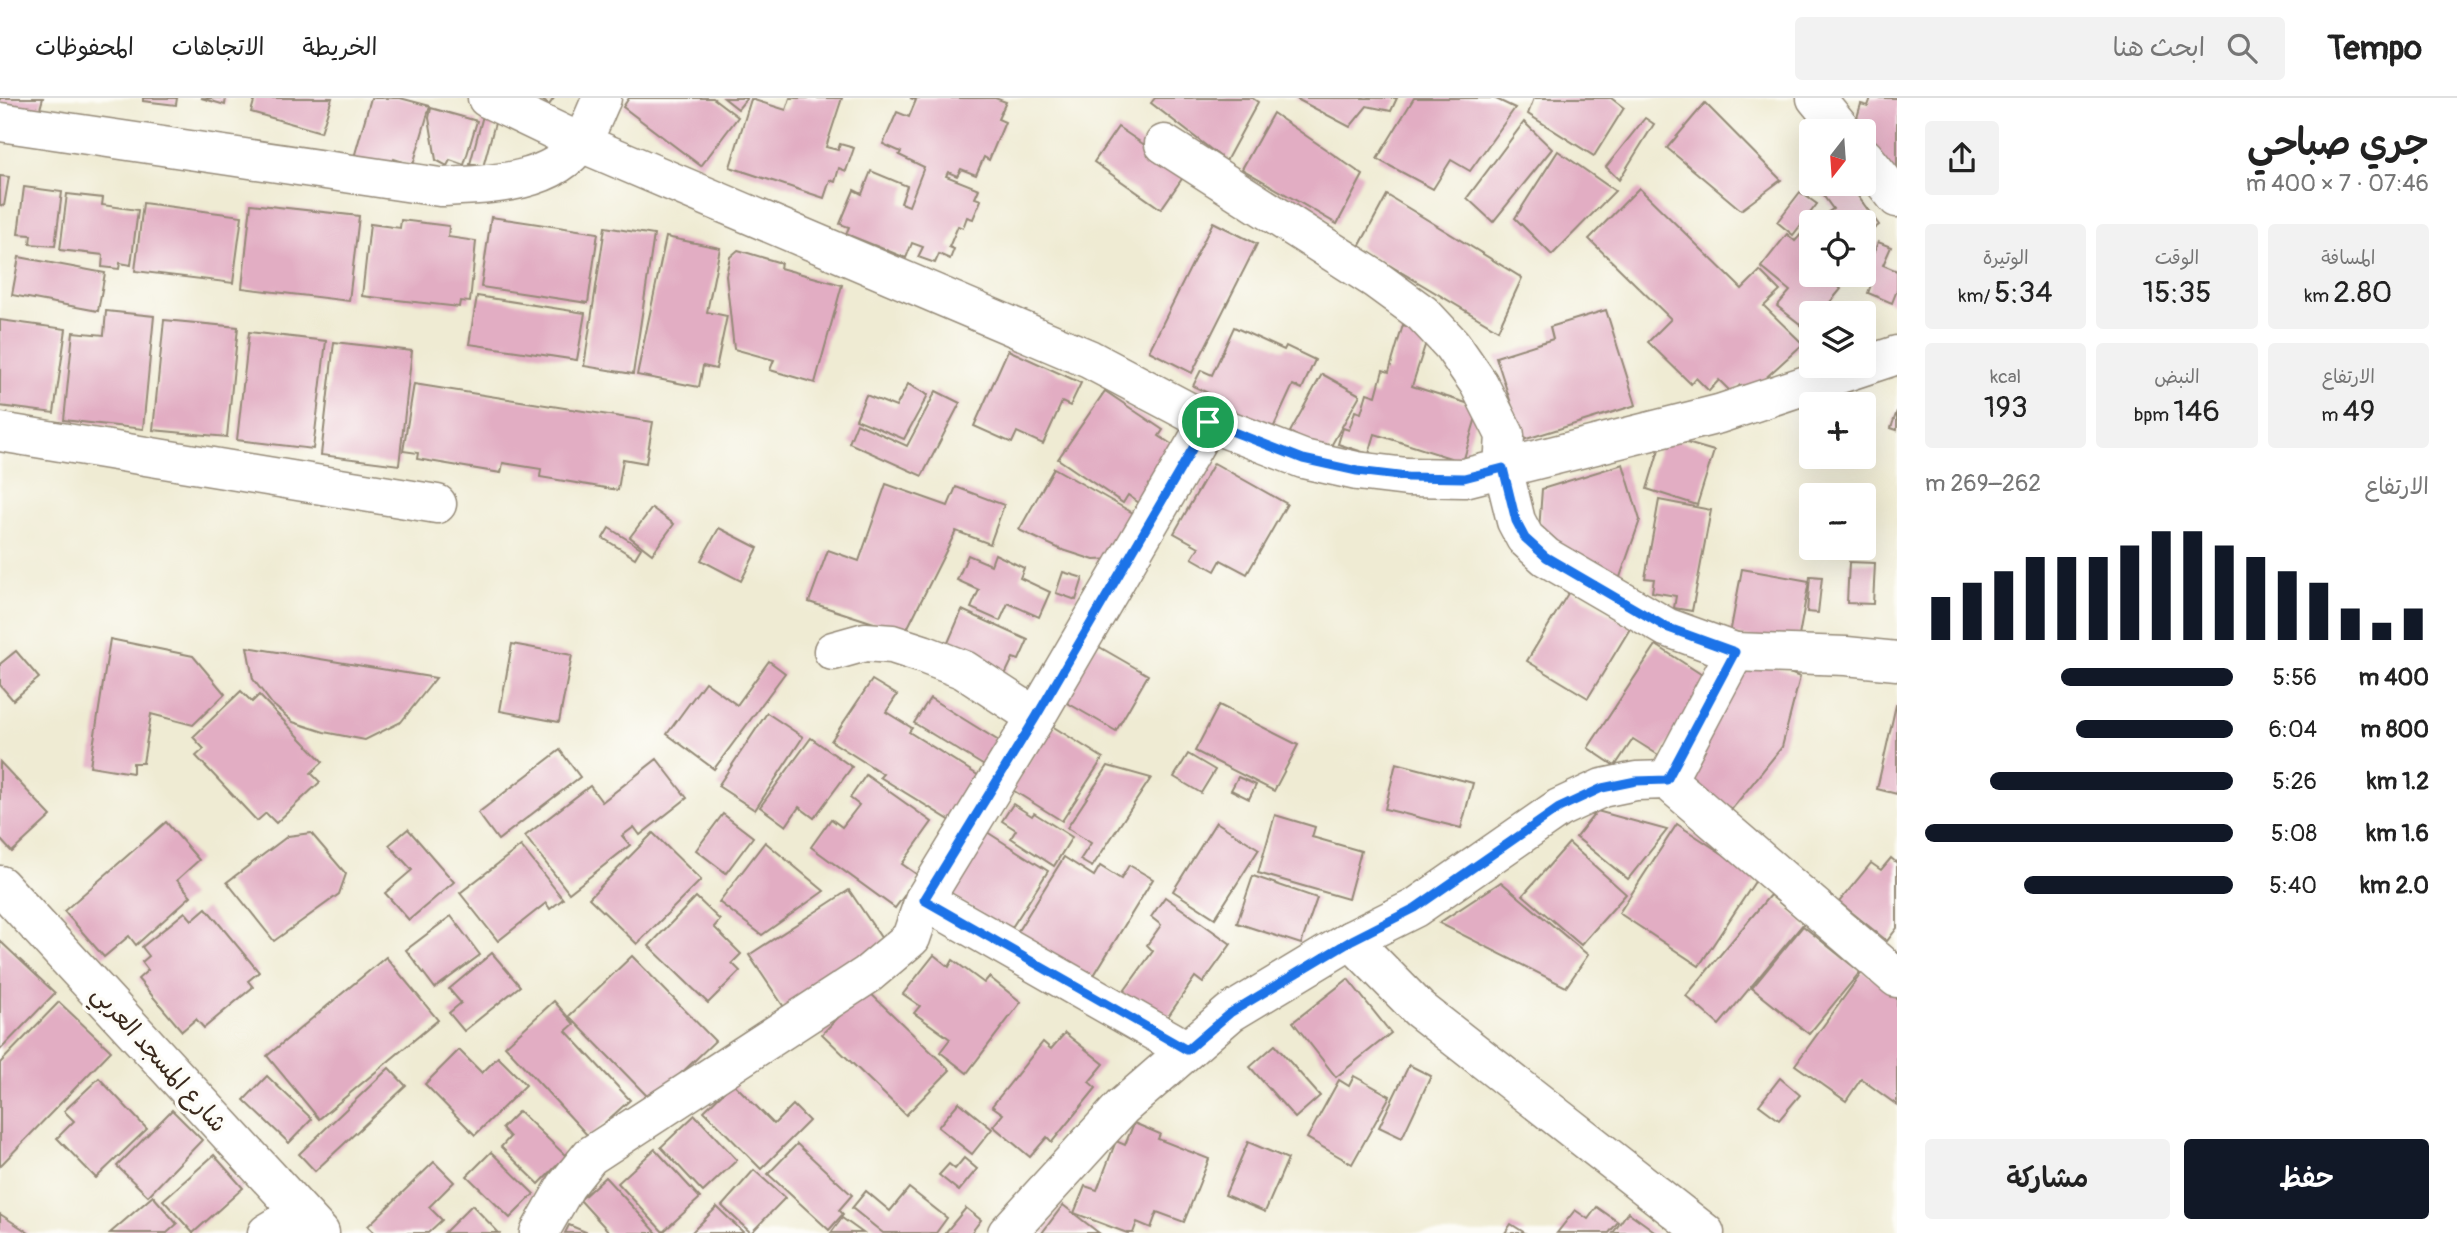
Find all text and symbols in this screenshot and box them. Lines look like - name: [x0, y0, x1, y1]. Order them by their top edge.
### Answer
- search box: [1795, 17, 2285, 80]
- text: Tempo: [2327, 28, 2422, 69]
- icon: search: [2223, 29, 2261, 67]
- text: ابحث هنا: [2113, 32, 2205, 64]
- text: المحفوظات: [35, 33, 134, 62]
- text: الاتجاهات: [172, 33, 265, 62]
- text: الخريطة: [303, 33, 377, 62]
- north arrow: [1799, 119, 1876, 196]
- map controls: [1799, 119, 1876, 560]
- text: جري صباحي: [2247, 119, 2429, 167]
- button: share: [1925, 121, 1999, 195]
- text: 07:46 · 7 × 400 m: [2246, 169, 2429, 198]
- button: locate: [1799, 210, 1876, 287]
- text: الوتيرة: [1983, 246, 2029, 270]
- text: الوقت: [2155, 246, 2199, 270]
- text: المسافة: [2321, 246, 2375, 270]
- text: 5:34: [1994, 274, 2053, 311]
- text: 15:35: [2143, 274, 2212, 311]
- text: 2.80: [2333, 274, 2392, 311]
- text: /km: [1959, 284, 1994, 308]
- text: km: [2304, 284, 2333, 308]
- button: layers: [1799, 301, 1876, 378]
- text: kcal: [1990, 365, 2021, 389]
- text: النبض: [2154, 365, 2200, 389]
- text: الارتفاع: [2322, 365, 2375, 389]
- text: 193: [1984, 389, 2028, 426]
- pin: [1178, 392, 1238, 452]
- button: +: [1799, 392, 1876, 469]
- text: 146: [2173, 393, 2220, 430]
- text: 49: [2342, 393, 2375, 430]
- icon: arrive: [1189, 403, 1227, 441]
- text: bpm: [2134, 403, 2173, 427]
- text: m: [2321, 403, 2342, 427]
- text: 262–269 m: [1925, 469, 2041, 498]
- text: الارتفاع: [2365, 472, 2429, 501]
- button: −: [1799, 483, 1876, 560]
- text: 5:56: [2273, 663, 2317, 692]
- text: 400 m: [2359, 663, 2429, 692]
- text: 6:04: [2268, 715, 2317, 744]
- text: 800 m: [2361, 715, 2429, 744]
- text: 5:26: [2272, 767, 2317, 796]
- text: 1.2 km: [2367, 767, 2429, 796]
- text: 5:08: [2271, 819, 2317, 848]
- text: 1.6 km: [2367, 819, 2429, 848]
- text: 5:40: [2269, 871, 2317, 900]
- text: 2.0 km: [2360, 871, 2429, 900]
- street label: شارع المسجد العربي: [81, 980, 233, 1142]
- button: مشاركة: [1925, 1139, 2170, 1219]
- button: حفظ: [2184, 1139, 2429, 1219]

